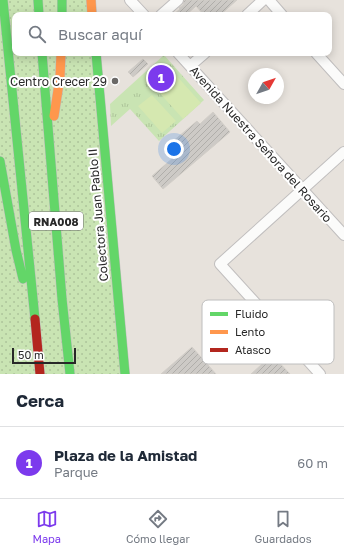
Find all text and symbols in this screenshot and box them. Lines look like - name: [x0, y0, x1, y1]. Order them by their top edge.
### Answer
- search box: [12, 12, 332, 56]
- icon: search: [26, 23, 48, 45]
- text: Buscar aquí: [58, 25, 142, 43]
- pin: 1: [148, 63, 174, 93]
- street label: Avenida Nuestra Señora del Rosario: [187, 63, 335, 225]
- north arrow: [248, 68, 284, 104]
- place label: Centro Crecer 29: [10, 74, 107, 89]
- marker: Centro Crecer 29: [110, 76, 120, 86]
- your location: [164, 139, 184, 159]
- street label: Colectora Juan Pablo II: [85, 148, 111, 282]
- road number: RNA008: [29, 212, 83, 230]
- legend: [202, 300, 334, 364]
- text: Fluido: [235, 307, 268, 320]
- text: Lento: [235, 325, 266, 338]
- text: Atasco: [235, 343, 271, 356]
- scale bar: [12, 346, 76, 365]
- text: 50 m: [18, 348, 44, 361]
- text: Cerca: [16, 390, 64, 411]
- text: Plaza de la Amistad: [54, 446, 197, 464]
- text: 1: [26, 455, 32, 471]
- text: 60 m: [297, 455, 328, 471]
- text: Parque: [54, 464, 98, 480]
- tab: Mapa: [32, 508, 61, 545]
- tab: Cómo llegar: [126, 508, 190, 545]
- tab: Guardados: [255, 508, 312, 545]

